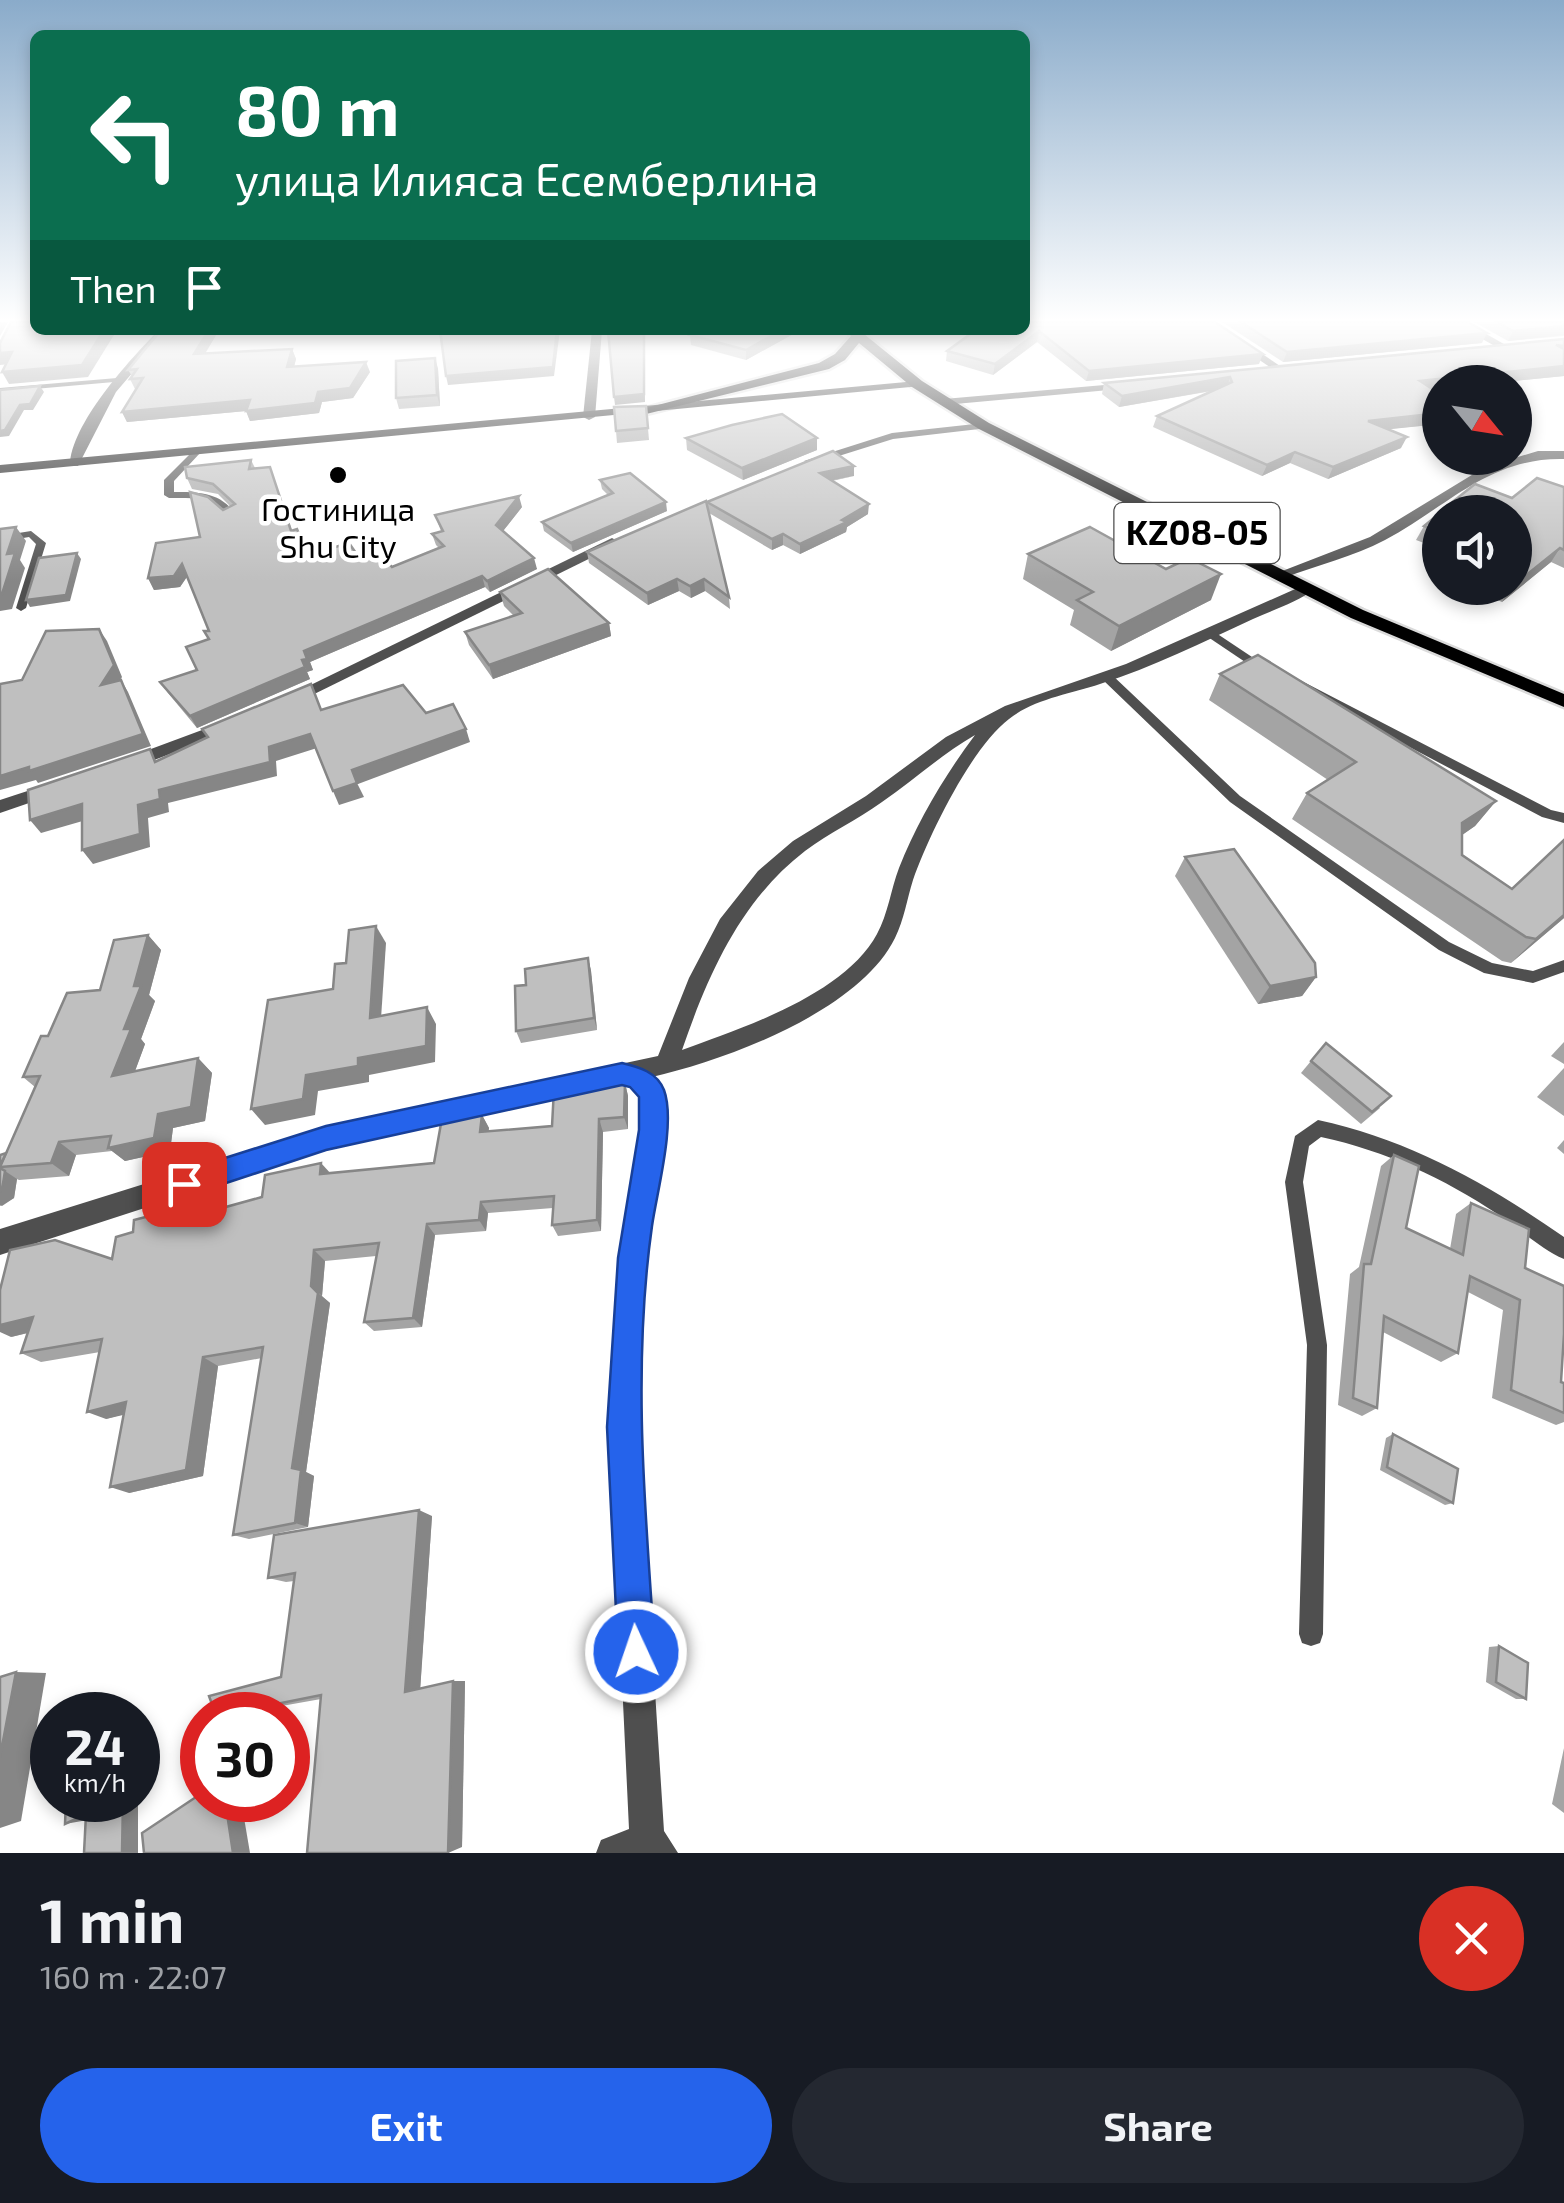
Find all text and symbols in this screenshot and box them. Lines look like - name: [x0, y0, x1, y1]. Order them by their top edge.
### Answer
- text: 80 m: [235, 66, 400, 150]
- icon: left: [70, 70, 200, 200]
- text: улица Илияса Есемберлина: [235, 151, 819, 205]
- icon: arrive: [177, 260, 232, 315]
- text: Then: [70, 265, 157, 311]
- north arrow: [1422, 365, 1532, 475]
- map controls: [1422, 365, 1532, 605]
- marker: Гостиница Shu City: [327, 464, 349, 486]
- place label: Гостиница Shu City: [261, 489, 415, 564]
- button: sound: [1422, 495, 1532, 605]
- road number: KZ08-05: [1114, 503, 1280, 563]
- pin: [142, 1142, 227, 1227]
- icon: arrive: [157, 1157, 212, 1212]
- position arrow: [584, 1600, 688, 1704]
- speed limit sign: 30: [180, 1692, 310, 1822]
- text: 24: [65, 1715, 125, 1775]
- text: km/h: [64, 1767, 126, 1797]
- text: 1 min: [40, 1883, 184, 1955]
- button: close: [1419, 1886, 1524, 1991]
- text: 160 m · 22:07: [40, 1957, 227, 1995]
- button: Exit: [40, 2068, 772, 2183]
- button: Share: [792, 2068, 1524, 2183]

